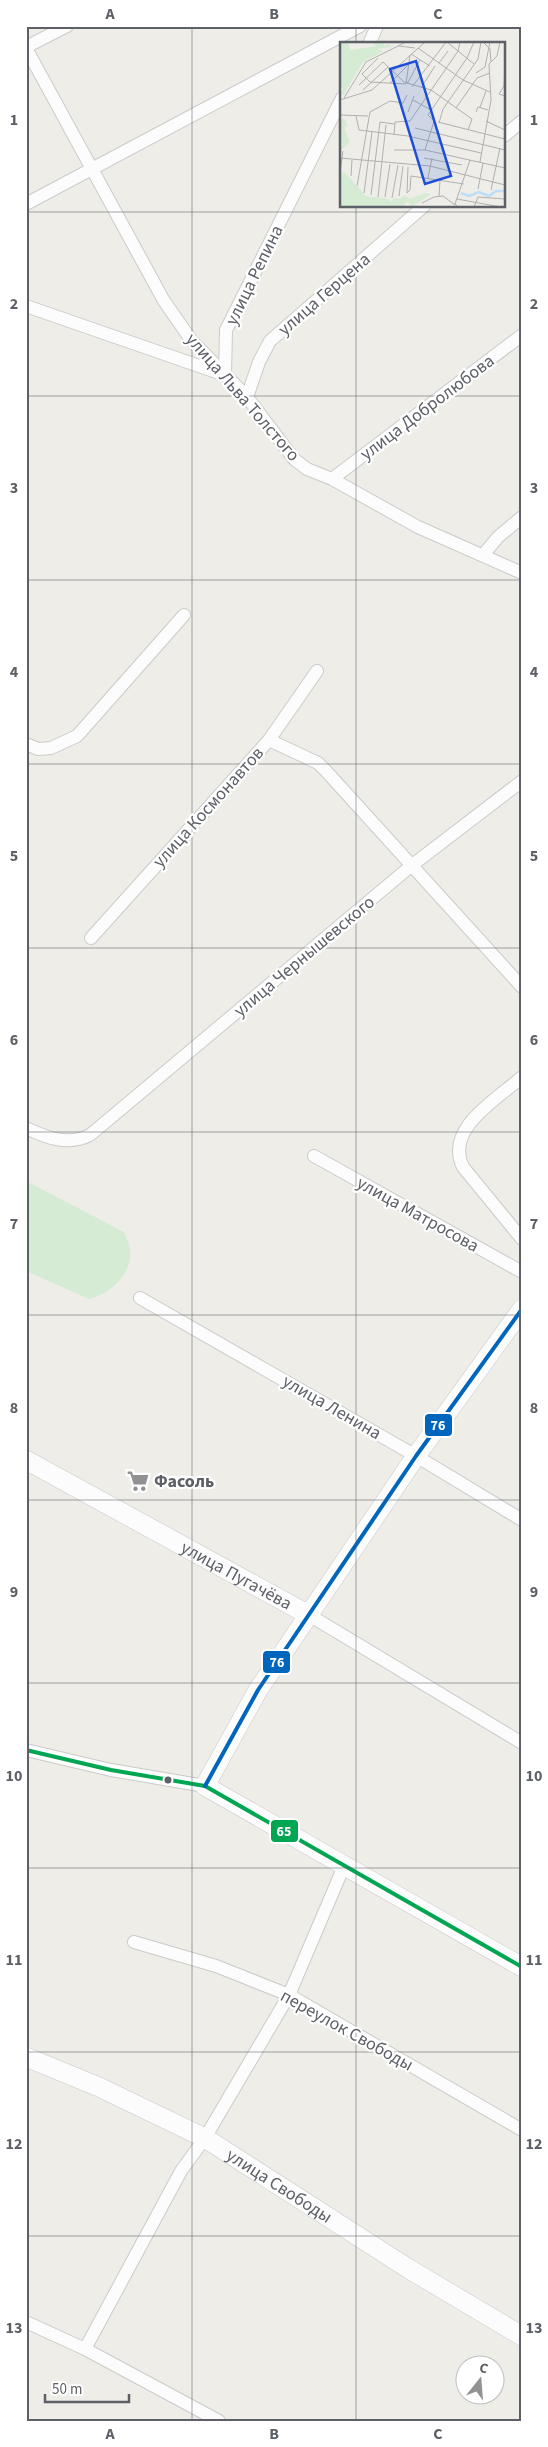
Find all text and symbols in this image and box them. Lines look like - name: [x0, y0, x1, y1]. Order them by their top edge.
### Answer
- text: A: [104, 3, 115, 25]
- text: B: [269, 3, 279, 25]
- text: C: [433, 3, 443, 25]
- inset map: [340, 42, 506, 208]
- text: 1: [10, 109, 18, 131]
- text: 1: [530, 109, 538, 131]
- street label: улица Репина: [219, 221, 290, 330]
- street label: улица Герцена: [273, 247, 376, 342]
- text: 2: [10, 293, 18, 315]
- text: 2: [530, 293, 538, 315]
- street label: улица Льва Толстого: [180, 328, 305, 467]
- street label: улица Добролюбова: [355, 349, 500, 466]
- text: 3: [10, 477, 18, 499]
- text: 3: [530, 477, 538, 499]
- text: 4: [10, 661, 19, 683]
- text: 4: [530, 661, 539, 683]
- street label: улица Космонавтов: [147, 741, 270, 873]
- text: 5: [10, 845, 18, 867]
- text: 5: [530, 845, 538, 867]
- street label: улица Чернышевского: [228, 890, 380, 1023]
- text: 6: [10, 1029, 18, 1051]
- text: 6: [530, 1029, 538, 1051]
- street label: улица Матросова: [352, 1170, 484, 1258]
- text: 7: [10, 1213, 18, 1235]
- text: 7: [530, 1213, 538, 1235]
- street label: улица Ленина: [278, 1369, 386, 1446]
- text: 8: [10, 1397, 18, 1419]
- text: 8: [530, 1397, 538, 1419]
- line badge: 76: [424, 1413, 453, 1437]
- text: 76: [431, 1416, 445, 1436]
- supermarket icon: Фасоль: [125, 1468, 151, 1494]
- place label: Фасоль: [154, 1469, 214, 1494]
- street label: улица Пугачёва: [176, 1535, 296, 1616]
- text: 9: [10, 1581, 18, 1603]
- text: 9: [530, 1581, 538, 1603]
- line badge: 76: [262, 1650, 291, 1674]
- text: 76: [270, 1653, 284, 1673]
- text: 10: [6, 1765, 22, 1787]
- text: 10: [526, 1765, 542, 1787]
- unlabelled marker: [163, 1775, 173, 1785]
- line badge: 65: [270, 1819, 299, 1843]
- text: 65: [277, 1822, 291, 1842]
- text: 11: [6, 1949, 22, 1971]
- text: 11: [526, 1949, 542, 1971]
- street label: переулок Свободы: [276, 1984, 418, 2077]
- text: 12: [6, 2133, 22, 2155]
- text: 12: [526, 2133, 542, 2155]
- street label: улица Свободы: [221, 2143, 337, 2230]
- text: 13: [6, 2317, 22, 2339]
- text: 13: [526, 2317, 542, 2339]
- north arrow: [456, 2354, 506, 2404]
- text: С: [477, 2358, 490, 2379]
- scale bar: [45, 2372, 129, 2404]
- text: 50 m: [52, 2379, 82, 2400]
- text: A: [104, 2423, 115, 2445]
- text: B: [269, 2423, 279, 2445]
- text: C: [433, 2423, 443, 2445]

